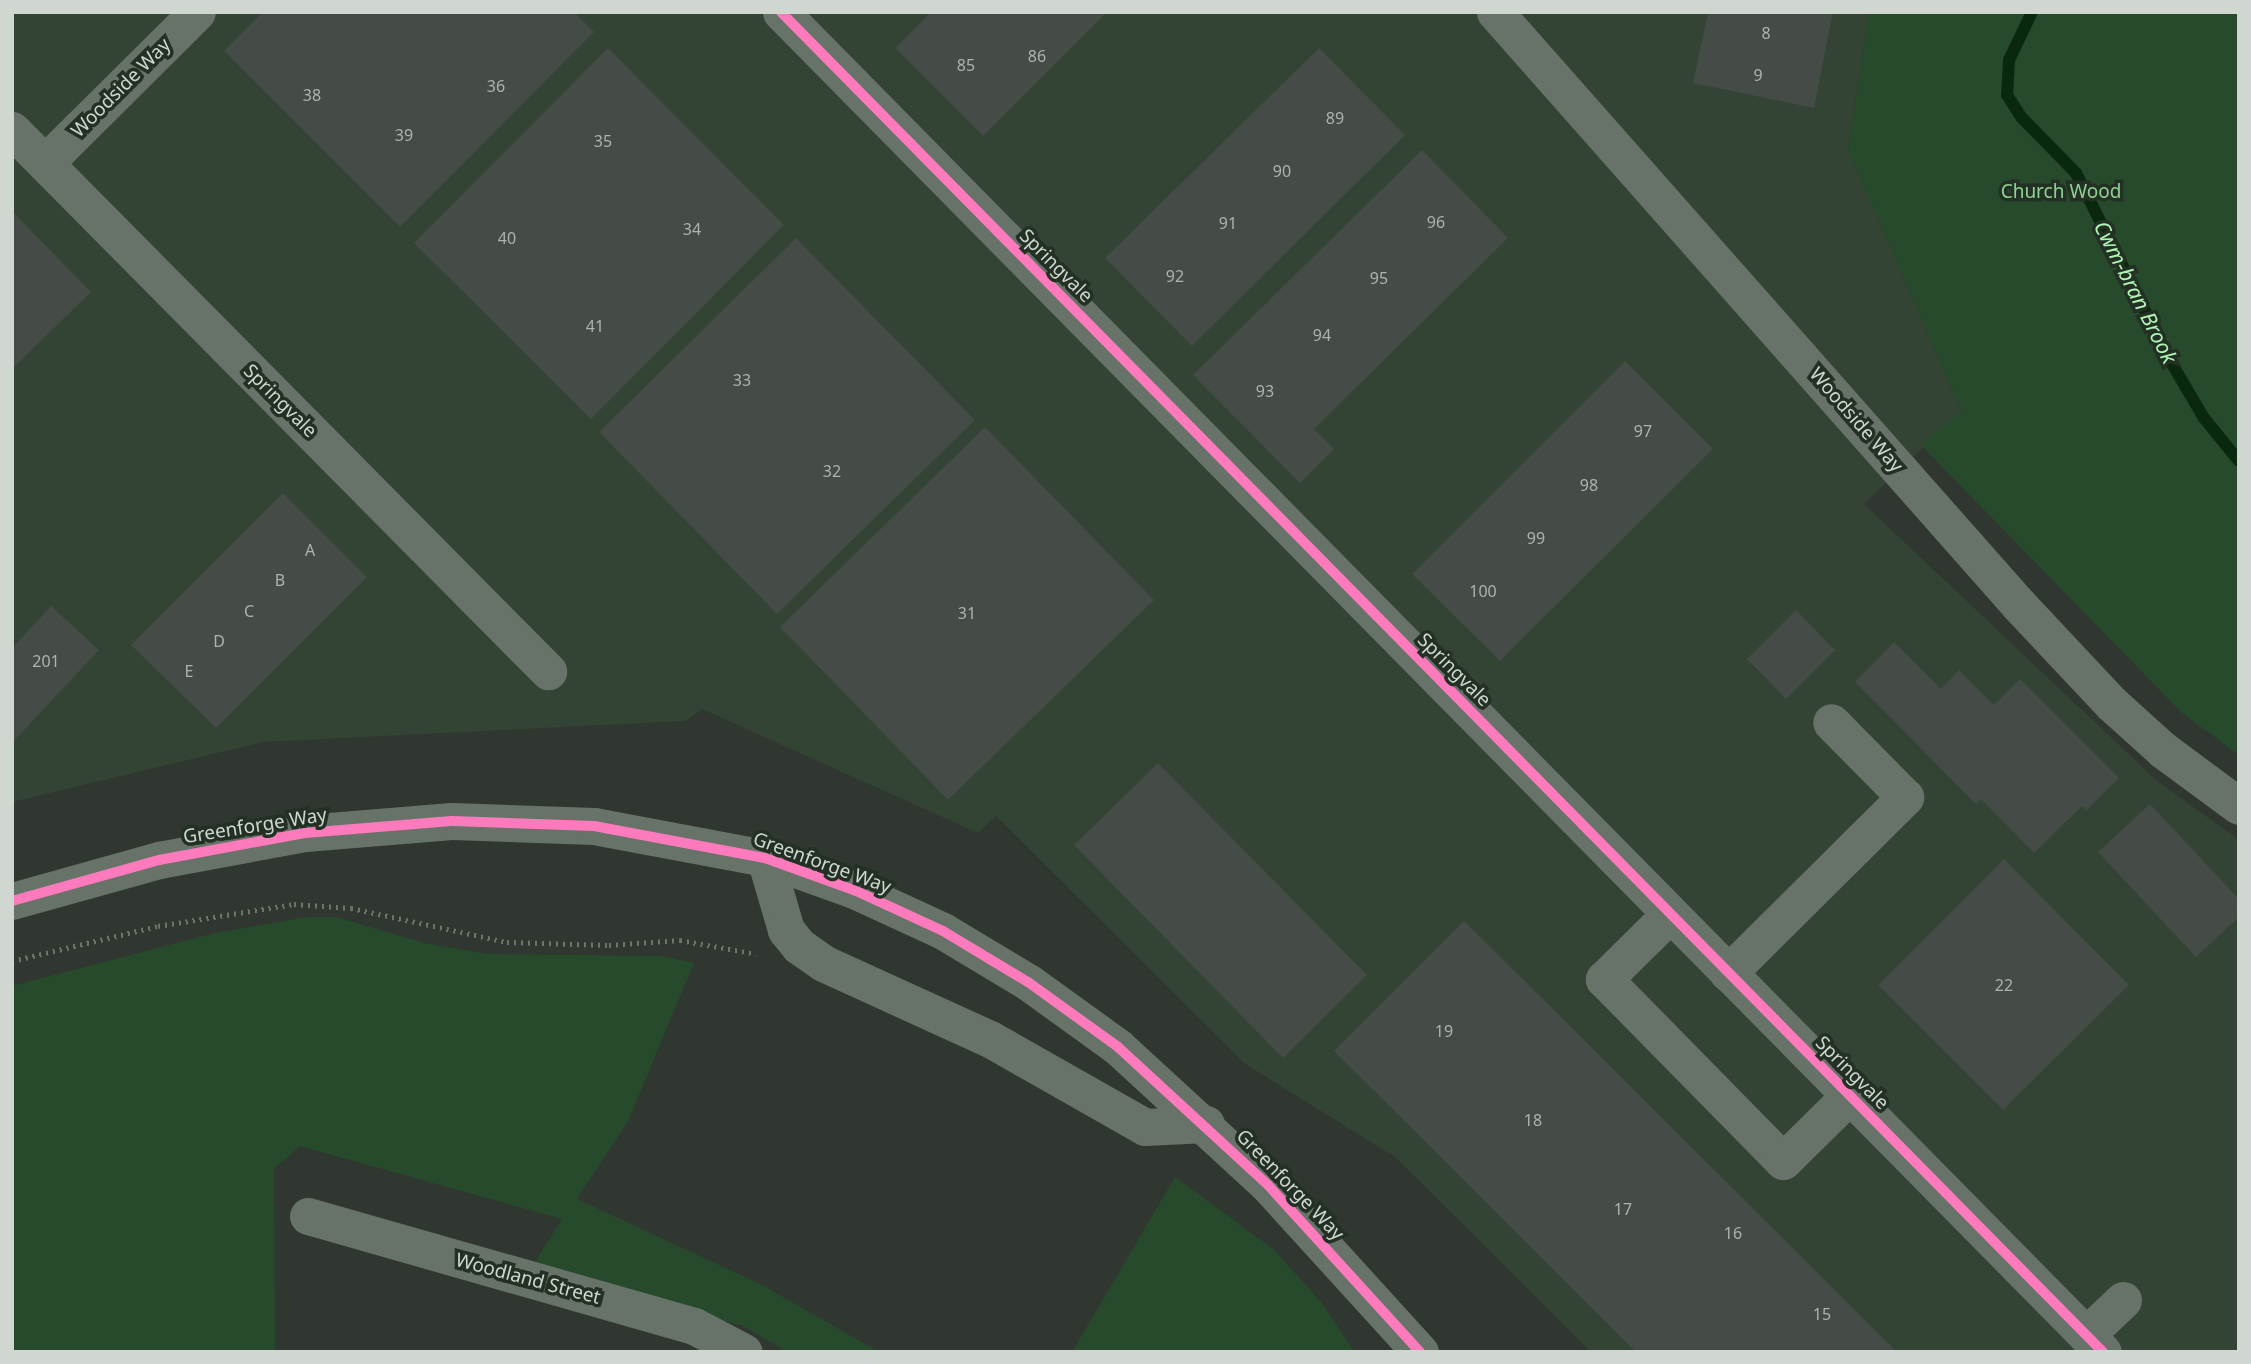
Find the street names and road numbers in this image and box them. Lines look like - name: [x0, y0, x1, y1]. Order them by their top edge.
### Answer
- street label: Woodside Way: [67, 34, 175, 142]
- street label: Springvale: [1015, 225, 1097, 307]
- street label: Springvale: [239, 360, 321, 442]
- street label: Woodside Way: [1804, 363, 1908, 477]
- street label: Springvale: [1413, 629, 1495, 711]
- street label: Greenforge Way: [182, 803, 328, 849]
- street label: Greenforge Way: [750, 827, 894, 899]
- street label: Springvale: [1811, 1032, 1893, 1114]
- street label: Greenforge Way: [1231, 1125, 1349, 1245]
- street label: Woodland Street: [453, 1249, 603, 1309]

